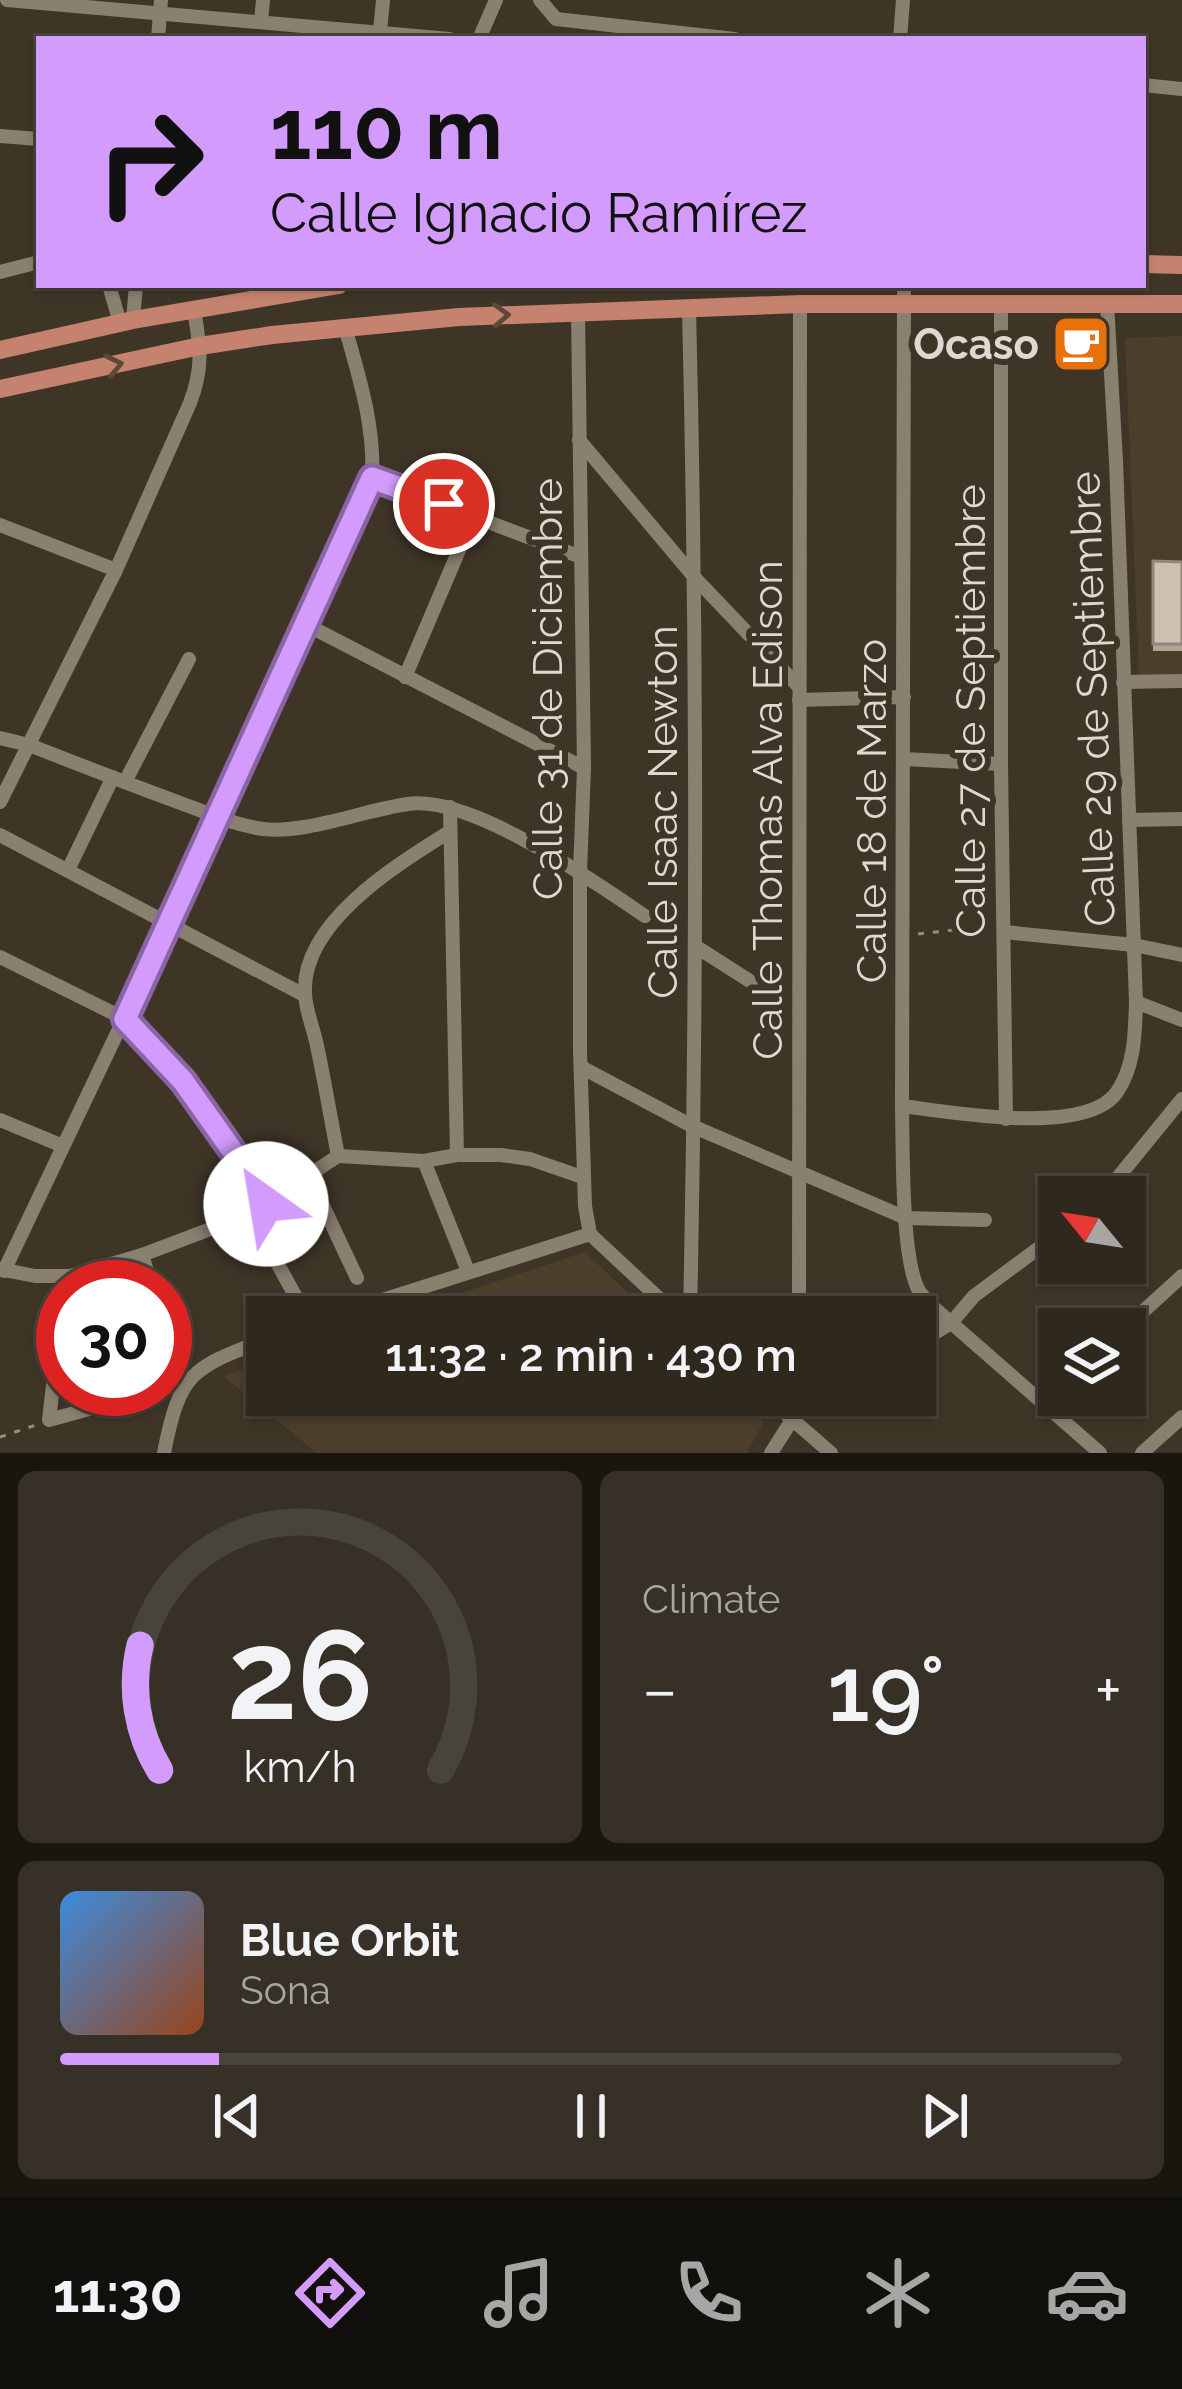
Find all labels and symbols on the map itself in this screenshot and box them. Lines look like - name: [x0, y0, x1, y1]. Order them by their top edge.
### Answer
- one-way arrow: [492, 302, 511, 328]
- cafe icon: Ocaso: [1050, 313, 1112, 375]
- place label: Ocaso: [913, 320, 1039, 369]
- one-way arrow: [104, 353, 124, 378]
- pin: [393, 453, 495, 555]
- street label: Calle 29 de Septiembre: [1060, 471, 1125, 927]
- street label: Calle 31 de Diciembre: [523, 478, 572, 900]
- street label: Calle 27 de Septiembre: [946, 484, 995, 938]
- street label: Calle Thomas Alva Edison: [743, 560, 792, 1060]
- street label: Calle Isaac Newton: [638, 625, 687, 999]
- street label: Calle 18 de Marzo: [847, 639, 896, 983]
- position arrow: [203, 1141, 329, 1267]
- north arrow: [1038, 1176, 1146, 1284]
- speed limit sign: 30: [36, 1260, 192, 1416]

